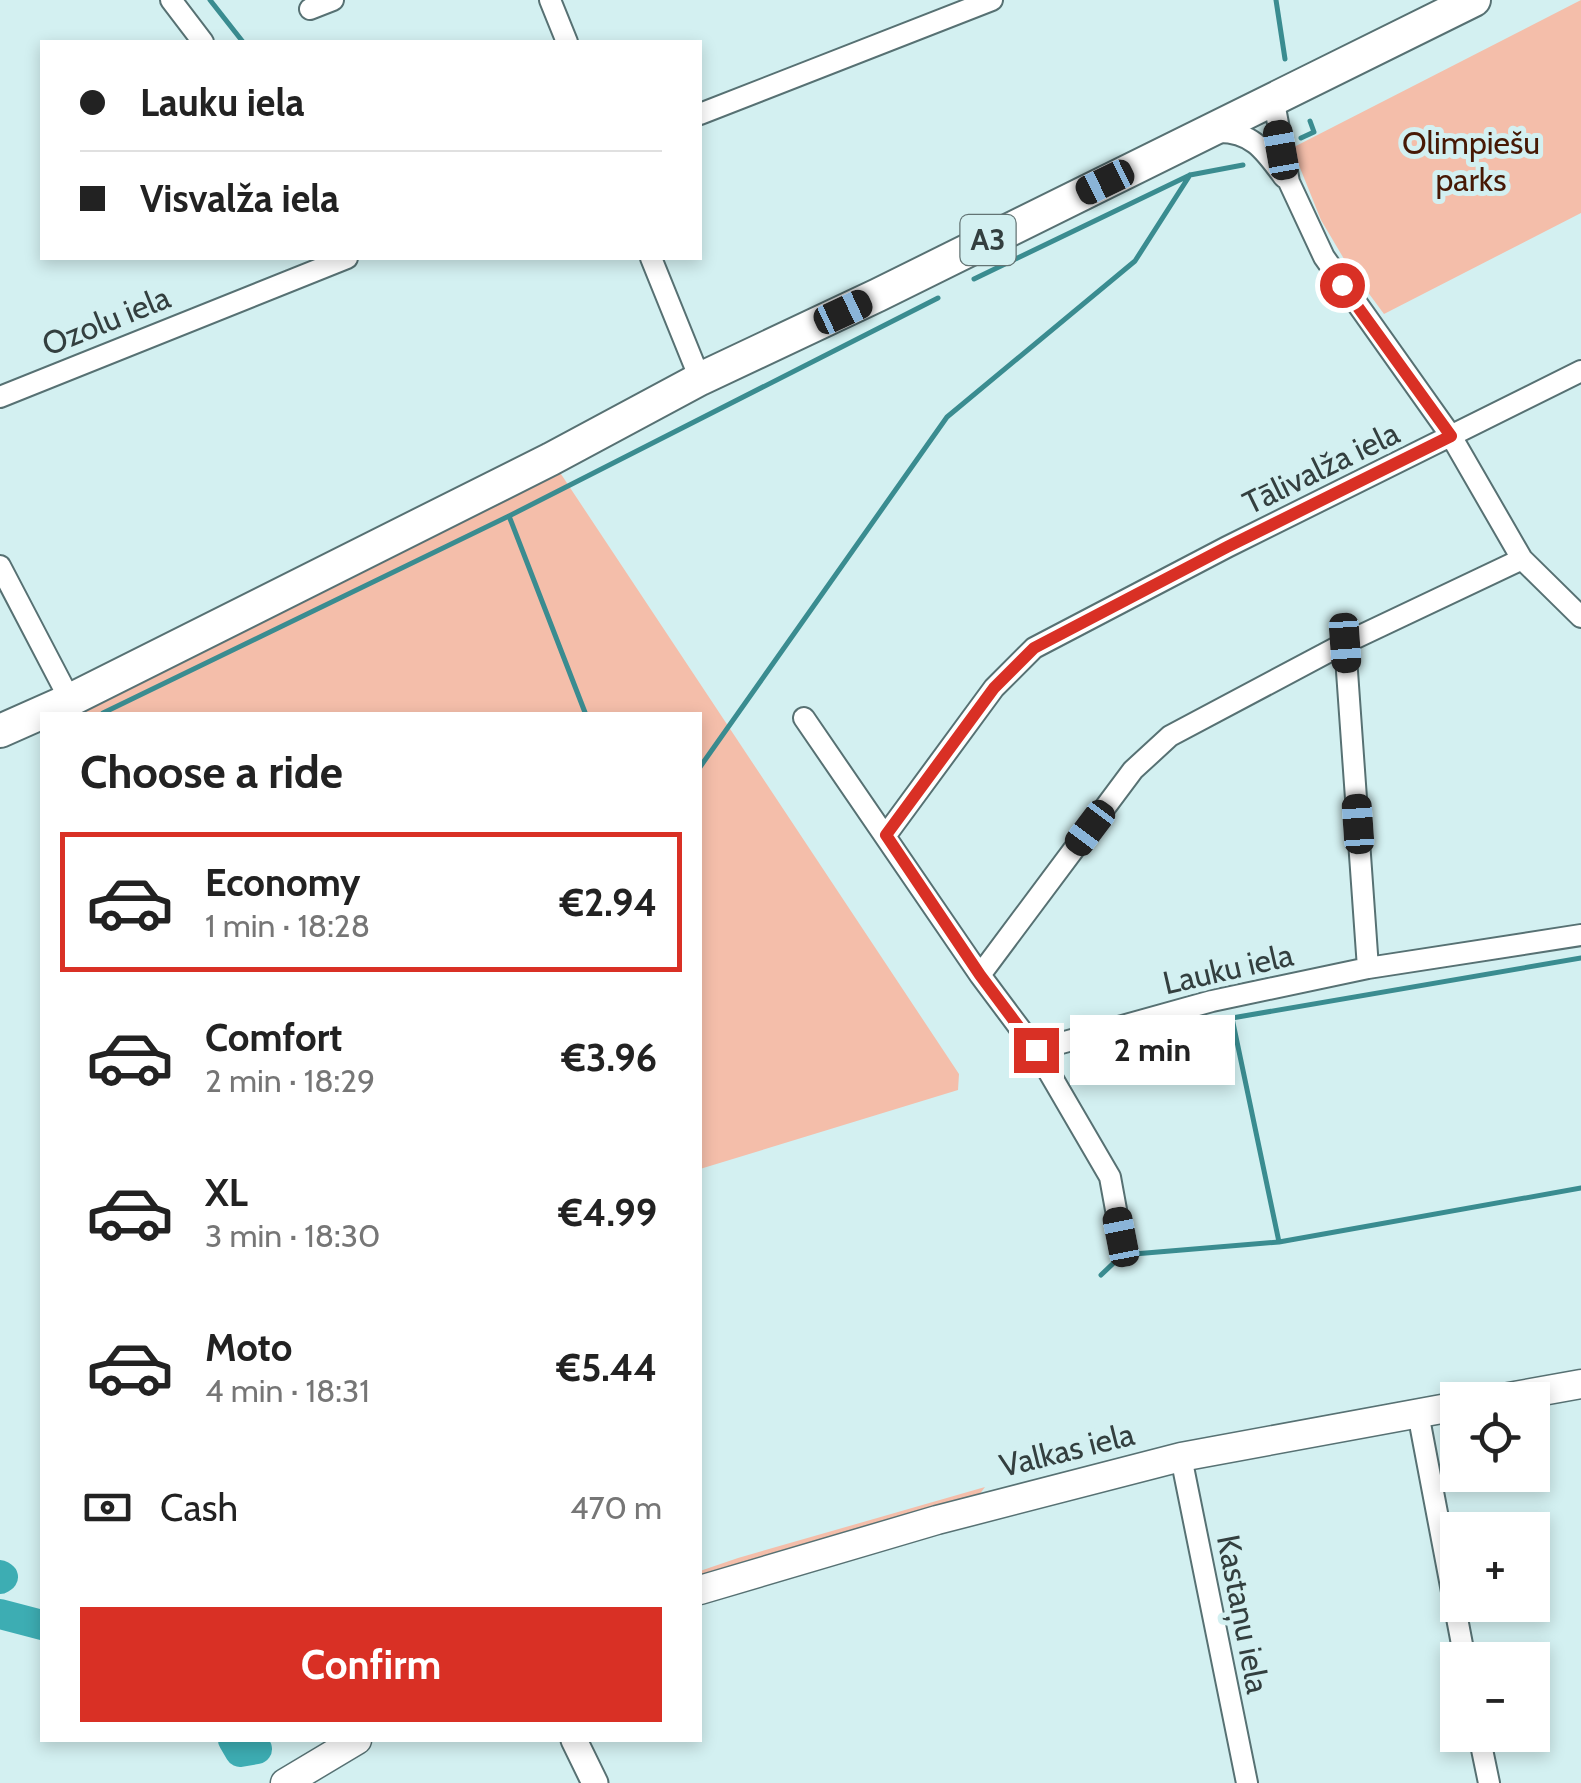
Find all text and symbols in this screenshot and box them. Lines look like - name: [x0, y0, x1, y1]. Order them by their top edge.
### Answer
- text: Lauku iela: [140, 79, 304, 126]
- car: [1261, 118, 1301, 182]
- park label: Olimpiešu parks: [1402, 123, 1540, 199]
- car: [1071, 155, 1139, 209]
- text: Visvalža iela: [140, 175, 339, 222]
- road number: A3: [960, 215, 1016, 265]
- route start: [1320, 263, 1365, 308]
- street label: Ozolu iela: [36, 277, 176, 364]
- car: [809, 286, 877, 338]
- street label: Tālivalža iela: [1236, 413, 1406, 522]
- car: [1328, 612, 1362, 674]
- text: Choose a ride: [80, 745, 343, 799]
- car: [1341, 793, 1375, 855]
- car: [1060, 795, 1120, 861]
- icon: car: [85, 857, 175, 947]
- text: Economy: [205, 859, 360, 906]
- text: €2.94: [560, 879, 657, 926]
- text: 1 min · 18:28: [205, 906, 370, 945]
- street label: Lauku iela: [1159, 934, 1297, 1002]
- icon: car: [85, 1012, 175, 1102]
- text: Comfort: [205, 1014, 342, 1061]
- callout: 2 min: [1071, 1015, 1236, 1085]
- route end: [1014, 1028, 1059, 1073]
- text: 2 min: [1114, 1030, 1191, 1069]
- text: €3.96: [562, 1034, 657, 1081]
- text: 2 min · 18:29: [205, 1061, 375, 1100]
- icon: car: [85, 1167, 175, 1257]
- text: XL: [205, 1169, 248, 1216]
- text: €4.99: [558, 1189, 657, 1236]
- car: [1101, 1205, 1141, 1269]
- text: 3 min · 18:30: [205, 1216, 380, 1255]
- icon: car: [85, 1322, 175, 1412]
- text: Moto: [205, 1324, 292, 1371]
- text: €5.44: [557, 1344, 657, 1391]
- text: 4 min · 18:31: [205, 1371, 370, 1410]
- map controls: [1440, 1382, 1550, 1752]
- button: locate: [1440, 1382, 1550, 1492]
- street label: Valkas iela: [996, 1414, 1139, 1485]
- icon: cash: [80, 1480, 135, 1535]
- text: Cash: [160, 1484, 238, 1531]
- text: 470 m: [570, 1488, 662, 1527]
- button: +: [1440, 1512, 1550, 1622]
- street label: Kastaņu iela: [1207, 1531, 1278, 1698]
- button: Confirm: [80, 1607, 662, 1722]
- button: −: [1440, 1642, 1550, 1752]

